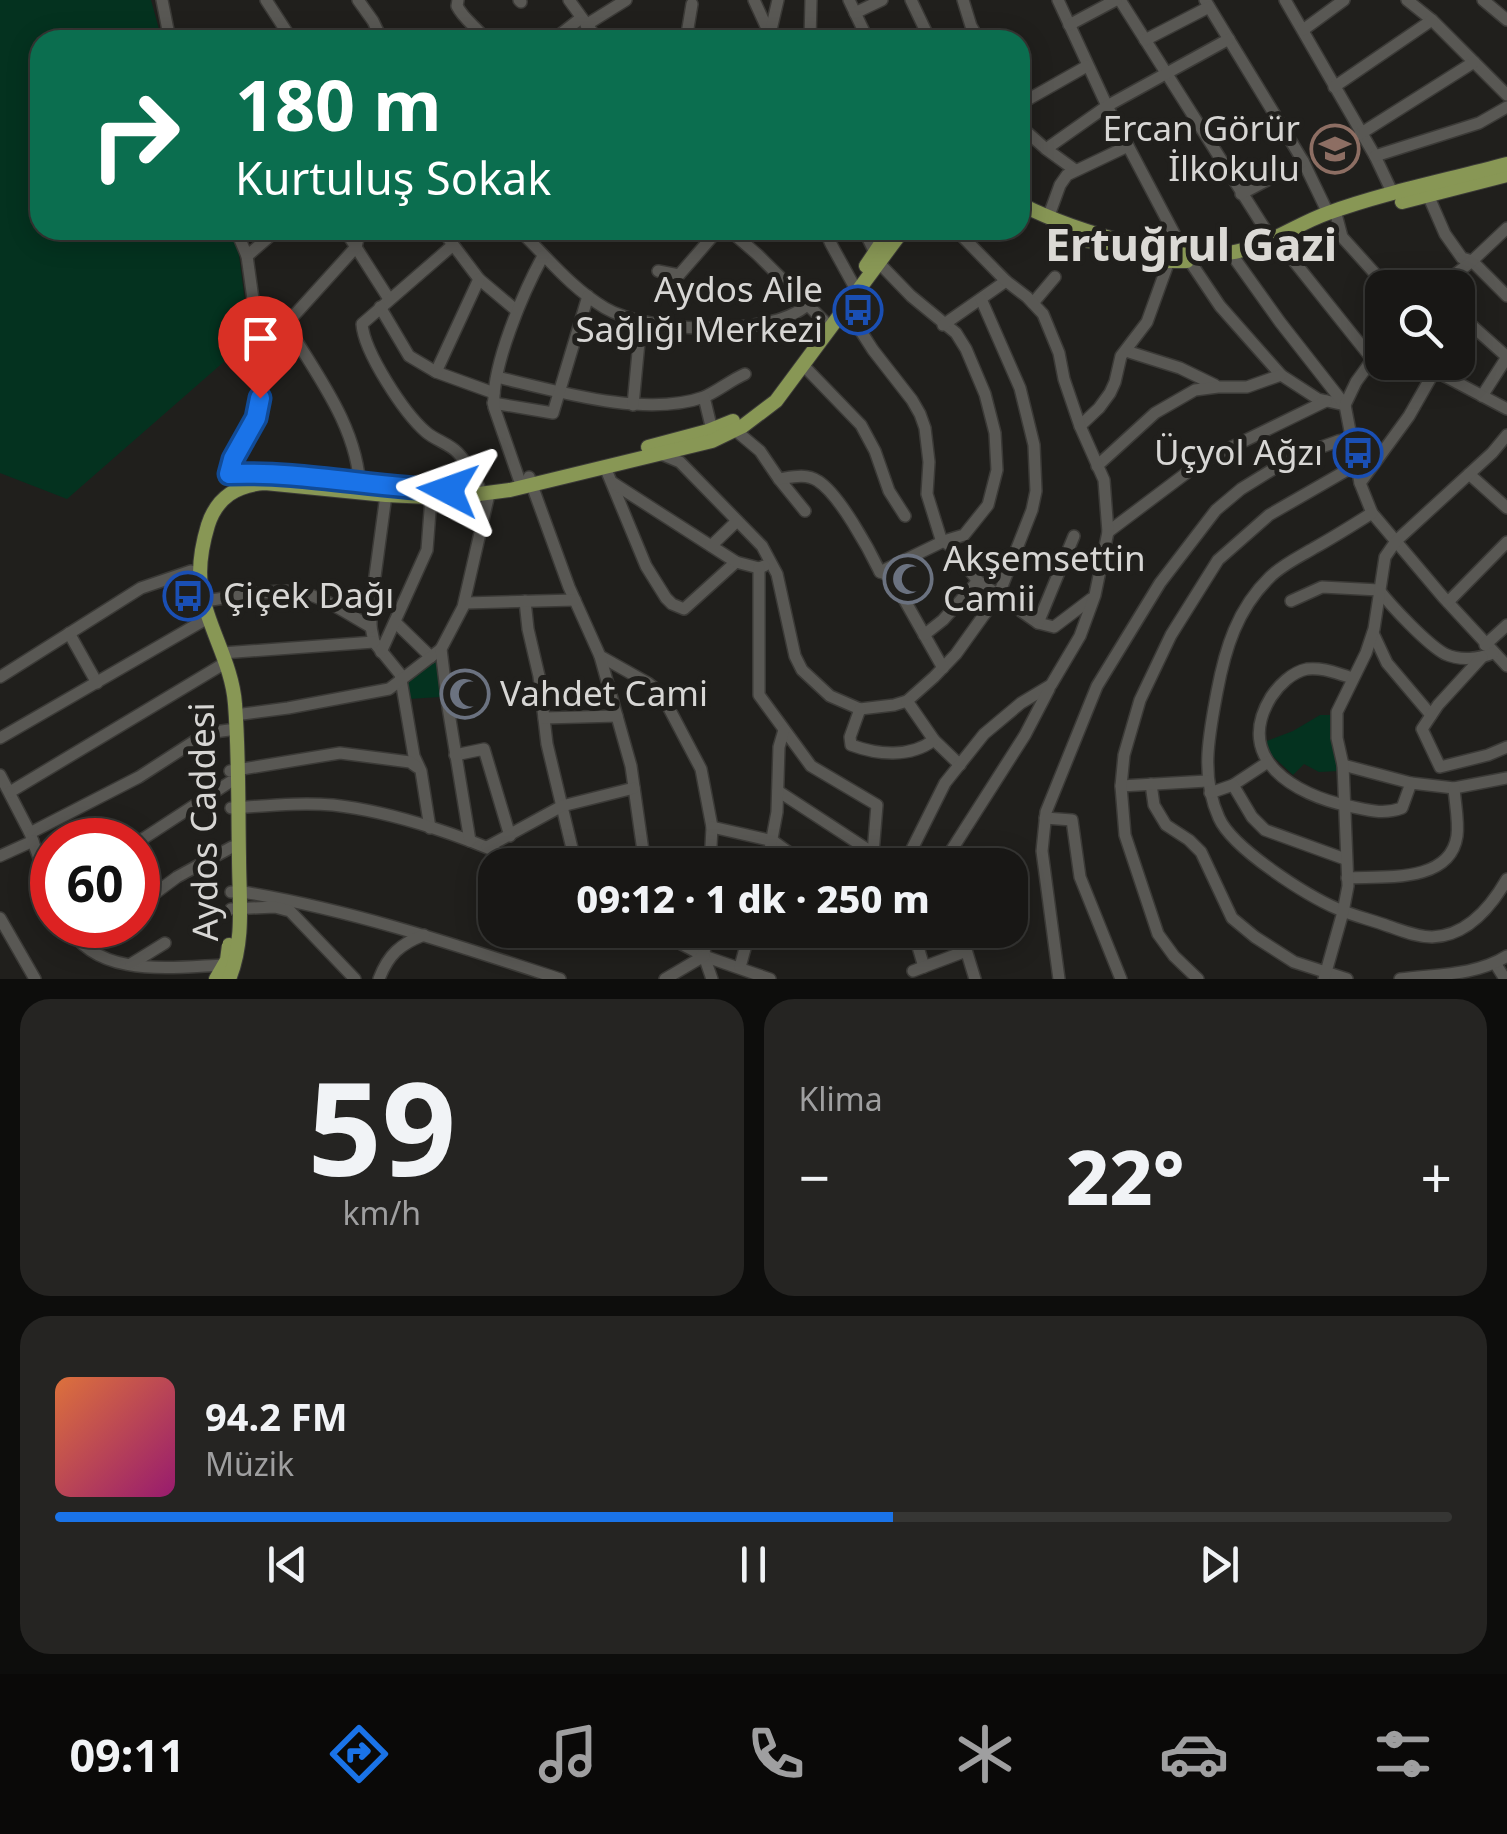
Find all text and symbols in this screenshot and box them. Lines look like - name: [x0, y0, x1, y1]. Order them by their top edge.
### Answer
- text: 180 m: [235, 56, 442, 152]
- icon: right: [70, 70, 200, 200]
- place label: Ercan Görür İlkokulu: [1102, 104, 1300, 191]
- school or university icon: Ercan Görür İlkokulu: [1309, 123, 1361, 175]
- text: Kurtuluş Sokak: [235, 147, 551, 208]
- district label: Ertuğrul Gazi: [1045, 213, 1337, 274]
- place label: Aydos Aile Sağlığı Merkezi: [575, 265, 823, 352]
- map controls: [1365, 270, 1475, 380]
- button: search: [1365, 270, 1475, 380]
- bus stop icon: Aydos Aile Sağlığı Merkezi: [832, 284, 884, 336]
- pin: [218, 296, 303, 399]
- icon: arrive: [233, 311, 288, 366]
- bus stop icon: Üçyol Ağzı: [1332, 427, 1384, 479]
- place label: Üçyol Ağzı: [1154, 428, 1323, 475]
- position arrow: [396, 438, 500, 542]
- place label: Akşemsettin Camii: [943, 534, 1146, 621]
- mosque icon: Akşemsettin Camii: [882, 553, 934, 605]
- bus stop icon: Çiçek Dağı: [162, 570, 214, 622]
- place label: Çiçek Dağı: [223, 571, 394, 618]
- mosque icon: Vahdet Cami: [439, 668, 491, 720]
- place label: Vahdet Cami: [500, 669, 708, 716]
- street label: Aydos Caddesi: [177, 702, 228, 942]
- speed limit sign: 60: [30, 818, 160, 948]
- text: 09:12 · 1 dk · 250 m: [576, 872, 930, 924]
- text: 59: [307, 1037, 456, 1214]
- text: Klima: [799, 1077, 883, 1120]
- text: 22°: [1066, 1125, 1184, 1227]
- text: −: [799, 1139, 830, 1214]
- text: +: [1421, 1139, 1452, 1214]
- text: km/h: [342, 1191, 421, 1234]
- text: 94.2 FM: [205, 1390, 347, 1442]
- text: Müzik: [205, 1442, 294, 1485]
- icon: previous: [260, 1537, 315, 1592]
- icon: pause: [726, 1537, 781, 1592]
- icon: next: [1192, 1537, 1247, 1592]
- icon: directions: [324, 1719, 394, 1789]
- icon: music: [533, 1719, 603, 1789]
- icon: phone: [741, 1719, 811, 1789]
- icon: climate: [950, 1719, 1020, 1789]
- icon: car: [1159, 1719, 1229, 1789]
- icon: filters: [1368, 1719, 1438, 1789]
- text: 09:11: [69, 1724, 185, 1785]

